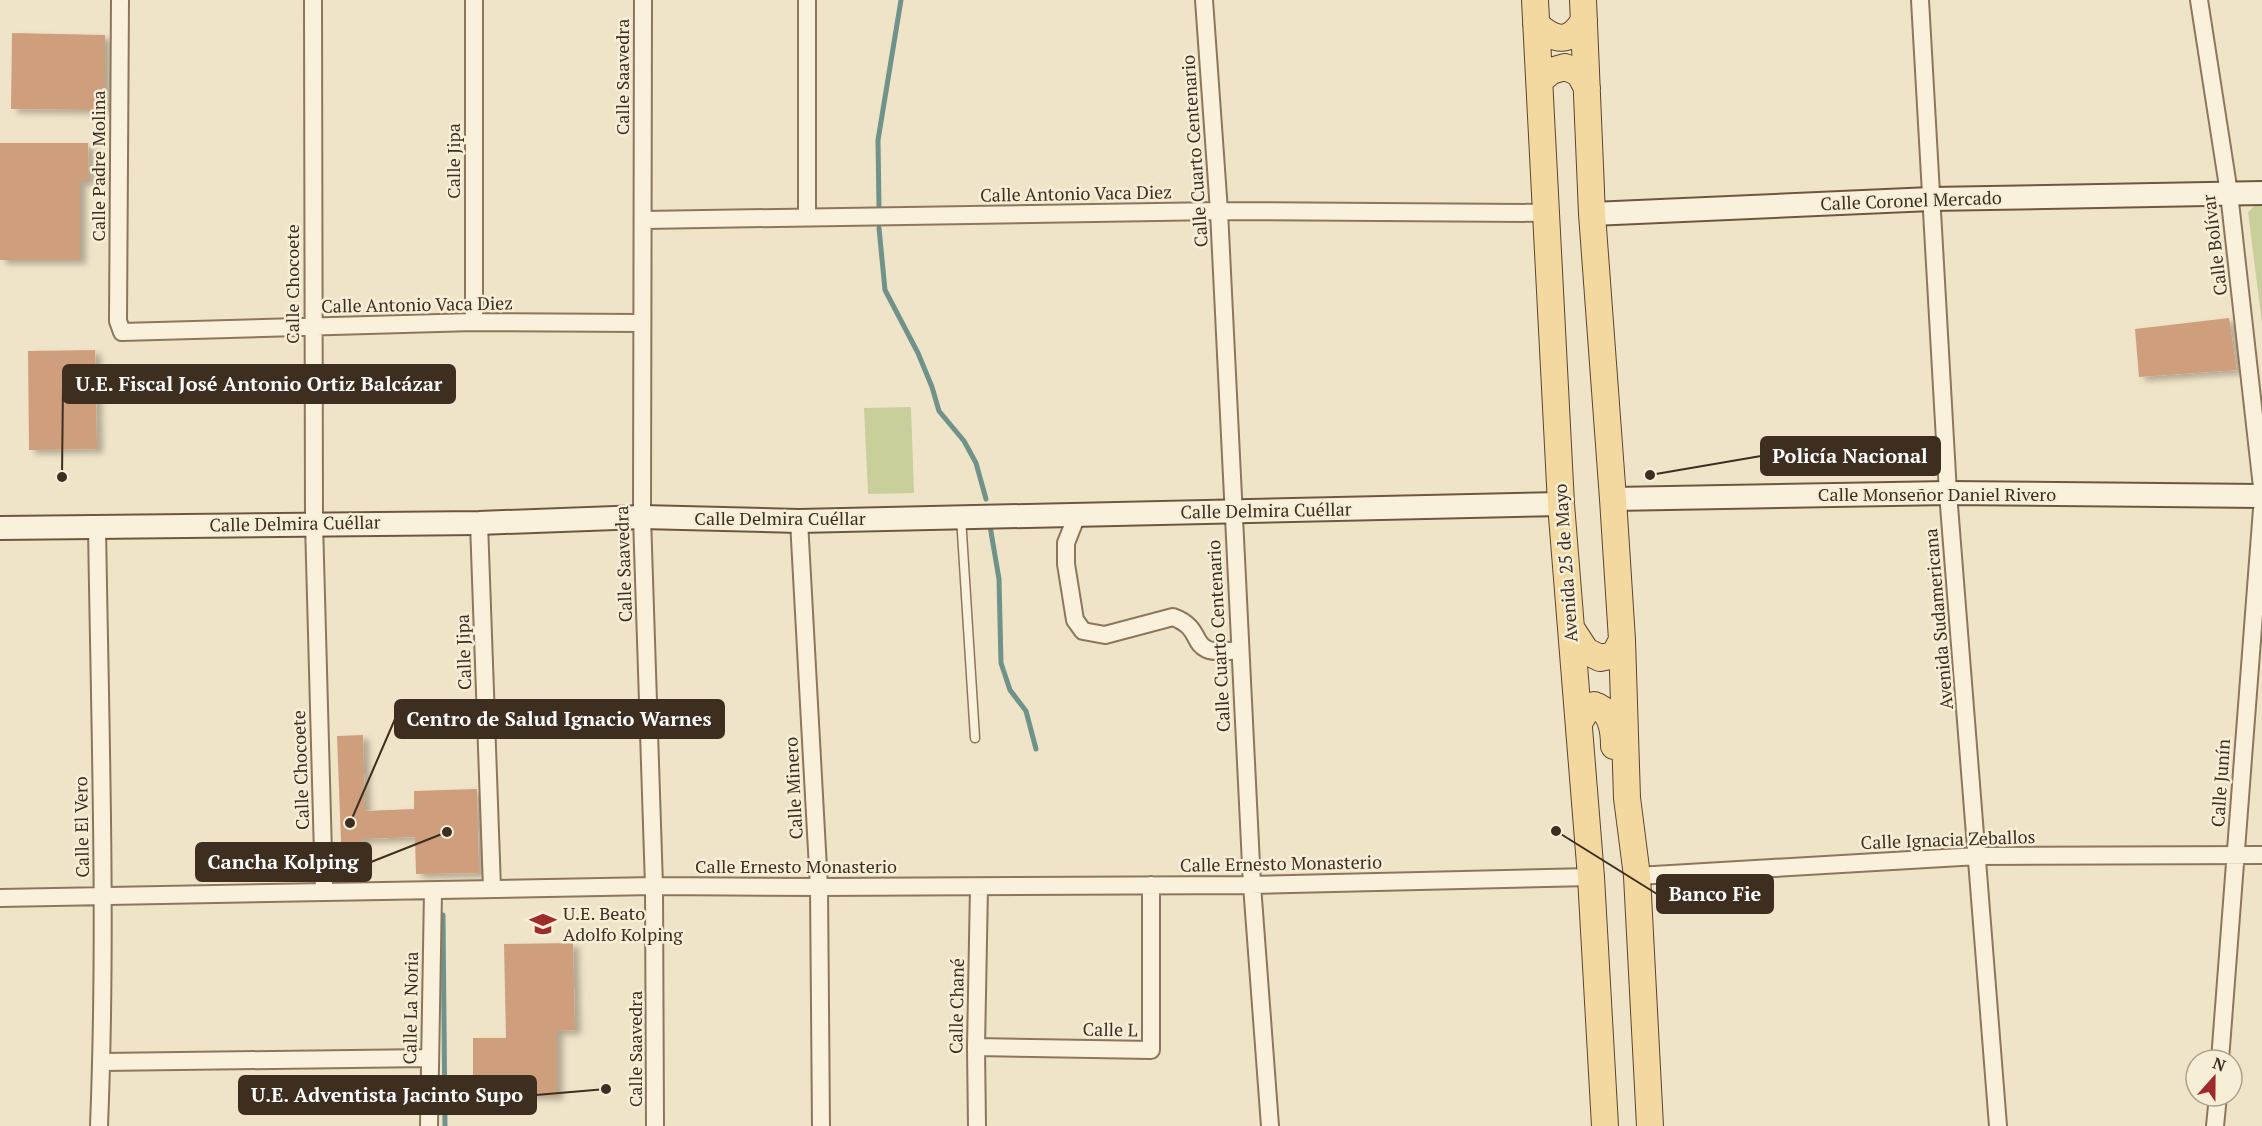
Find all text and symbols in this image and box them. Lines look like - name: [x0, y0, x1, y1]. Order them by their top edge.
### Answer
- street label: Calle Saavedra: [610, 19, 634, 135]
- street label: Calle Cuarto Centenario: [1175, 54, 1213, 248]
- street label: Calle Padre Molina: [86, 90, 110, 242]
- street label: Calle Jipa: [441, 123, 465, 199]
- street label: Calle Antonio Vaca Diez: [980, 179, 1172, 207]
- street label: Calle Coronel Mercado: [1820, 185, 2002, 215]
- street label: Calle Bolívar: [2196, 193, 2232, 297]
- street label: Calle Chocoete: [280, 224, 304, 344]
- street label: Calle Antonio Vaca Diez: [321, 290, 513, 318]
- callout: U.E. Fiscal José Antonio Ortiz Balcázar: [63, 365, 455, 403]
- text: U.E. Fiscal José Antonio Ortiz Balcázar: [76, 370, 443, 397]
- callout: Policía Nacional: [1761, 437, 1940, 475]
- text: Policía Nacional: [1772, 442, 1928, 469]
- street label: Calle Monseñor Daniel Rivero: [1818, 482, 2056, 506]
- street label: Avenida 25 de Mayo: [1547, 483, 1583, 643]
- street label: Calle Delmira Cuéllar: [1180, 497, 1352, 523]
- street label: Calle Saavedra: [609, 505, 637, 623]
- street label: Calle Delmira Cuéllar: [694, 506, 866, 530]
- street label: Calle Delmira Cuéllar: [209, 510, 381, 536]
- street label: Avenida Sudamericana: [1918, 528, 1958, 711]
- street label: Calle Cuarto Centenario: [1201, 539, 1235, 733]
- street label: Calle Jipa: [450, 614, 476, 690]
- callout: Centro de Salud Ignacio Warnes: [395, 700, 724, 738]
- text: Centro de Salud Ignacio Warnes: [406, 705, 712, 732]
- street label: Calle Chocoete: [286, 710, 314, 830]
- street label: Calle Minero: [778, 736, 808, 840]
- street label: Calle Junín: [2205, 738, 2235, 828]
- street label: Calle El Vero: [68, 776, 94, 878]
- street label: Calle Ignacia Zeballos: [1860, 824, 2036, 854]
- callout: Cancha Kolping: [196, 843, 371, 881]
- text: Cancha Kolping: [208, 848, 359, 875]
- street label: Calle Ernesto Monasterio: [1180, 849, 1382, 877]
- street label: Calle Ernesto Monasterio: [695, 854, 897, 878]
- callout: Banco Fie: [1657, 875, 1773, 913]
- text: Banco Fie: [1669, 880, 1762, 907]
- place label: U.E. Beato Adolfo Kolping: [563, 901, 683, 946]
- school or university icon: U.E. Beato Adolfo Kolping: [528, 909, 558, 939]
- street label: Calle La Noria: [397, 951, 423, 1065]
- street label: Calle Chané: [943, 958, 969, 1054]
- street label: Calle Saavedra: [623, 991, 647, 1107]
- street label: Calle L: [1082, 1017, 1138, 1041]
- north arrow: [2184, 1048, 2244, 1108]
- text: N: [2210, 1052, 2229, 1076]
- callout: U.E. Adventista Jacinto Supo: [239, 1076, 536, 1114]
- text: U.E. Adventista Jacinto Supo: [251, 1081, 523, 1108]

